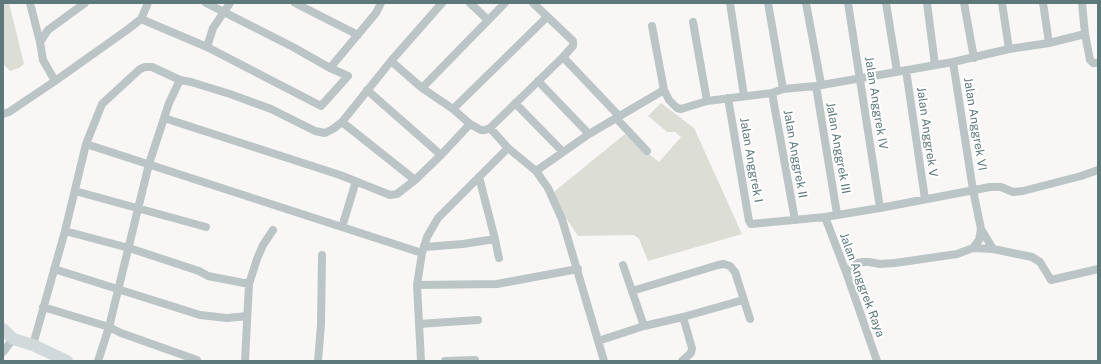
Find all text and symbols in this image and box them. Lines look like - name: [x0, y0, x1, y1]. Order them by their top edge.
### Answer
- street label: Jalan Anggrek IV: [862, 55, 890, 151]
- street label: Jalan Anggrek VI: [961, 76, 989, 172]
- street label: Jalan Anggrek V: [914, 86, 940, 178]
- street label: Jalan Anggrek III: [823, 101, 853, 195]
- street label: Jalan Anggrek II: [780, 109, 810, 199]
- street label: Jalan Anggrek I: [736, 116, 766, 204]
- street label: Jalan Anggrek Raya: [836, 231, 888, 339]

